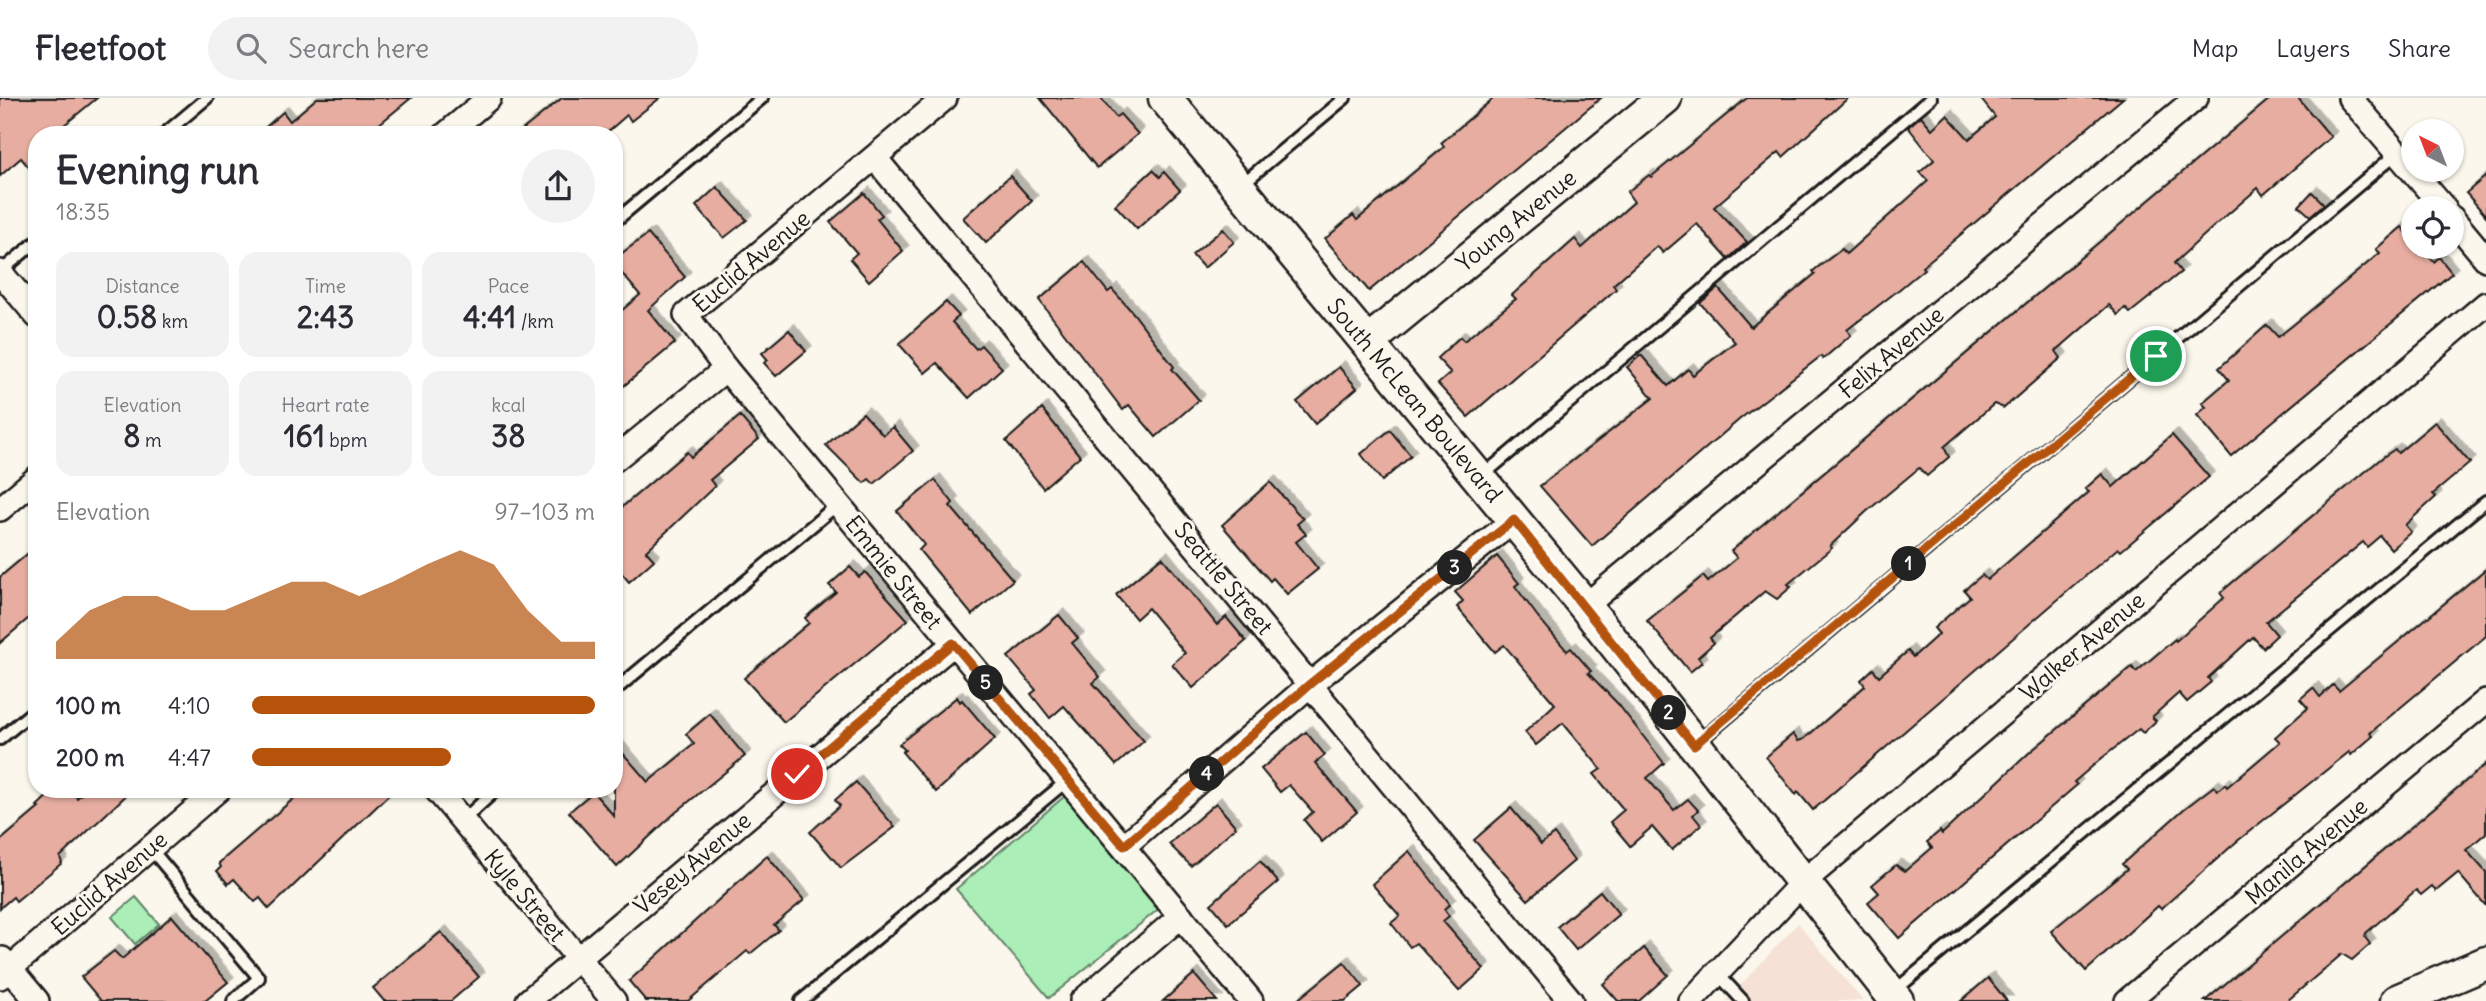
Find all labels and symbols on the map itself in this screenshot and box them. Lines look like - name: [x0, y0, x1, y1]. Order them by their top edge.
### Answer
- north arrow: [2401, 119, 2464, 182]
- street label: Young Avenue: [1450, 163, 1582, 277]
- street label: Euclid Avenue: [686, 203, 816, 319]
- street label: South McLean Boulevard: [1321, 292, 1509, 508]
- street label: Felix Avenue: [1833, 300, 1949, 404]
- pin: [2126, 326, 2186, 386]
- street label: Emmie Street: [839, 509, 949, 635]
- street label: Seattle Street: [1168, 516, 1280, 640]
- pin: 1: [1892, 546, 1926, 582]
- pin: 3: [1438, 550, 1472, 586]
- street label: Walker Avenue: [2014, 585, 2150, 707]
- pin: 5: [968, 666, 1004, 700]
- pin: 2: [1652, 696, 1686, 730]
- pin: [767, 744, 827, 804]
- pin: 4: [1190, 756, 1224, 792]
- street label: Manila Avenue: [2239, 791, 2373, 911]
- street label: Vesey Avenue: [627, 805, 757, 921]
- street label: Euclid Avenue: [45, 825, 173, 941]
- street label: Kyle Street: [478, 843, 572, 947]

